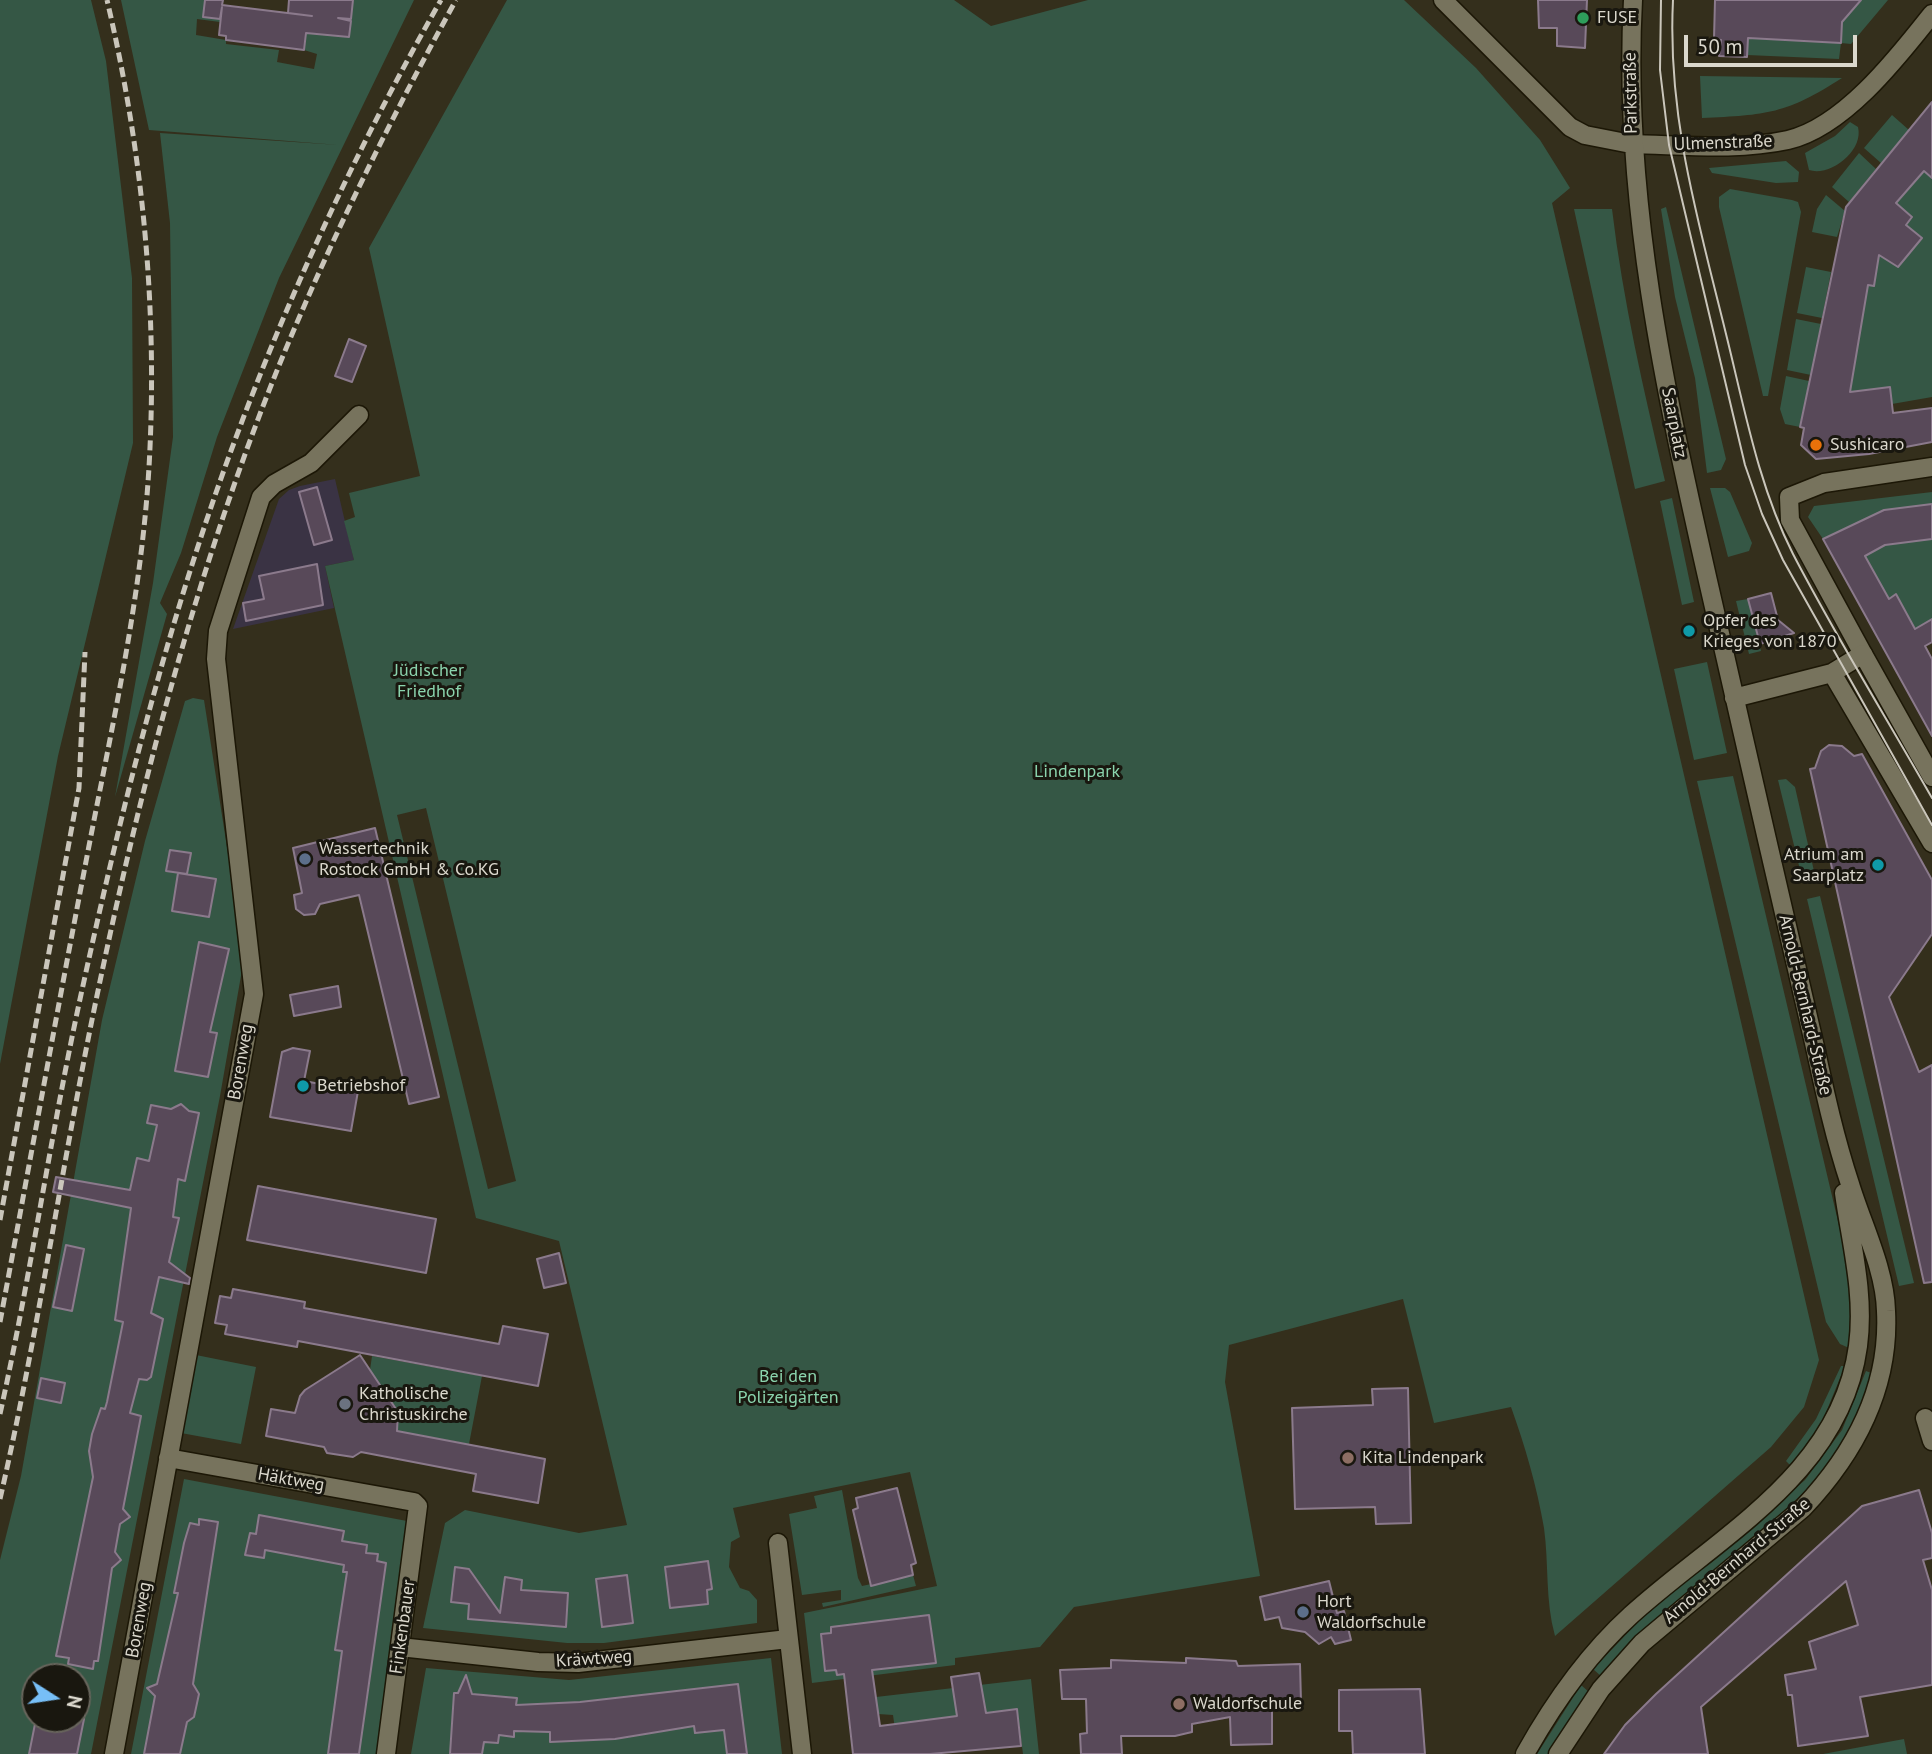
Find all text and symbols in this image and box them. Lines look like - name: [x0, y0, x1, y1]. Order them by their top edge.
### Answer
- place label: FUSE: [1597, 7, 1637, 29]
- marker: FUSE: [1575, 10, 1591, 26]
- scale bar: [1687, 21, 1860, 65]
- text: 50 m: [1697, 33, 1743, 60]
- street label: Parkstraße: [1619, 52, 1643, 134]
- street label: Ulmenstraße: [1673, 130, 1773, 156]
- street label: Saarplatz: [1657, 386, 1691, 460]
- place label: Sushicaro: [1830, 434, 1904, 456]
- marker: Sushicaro: [1808, 437, 1824, 453]
- place label: Opfer des Krieges von 1870: [1703, 610, 1837, 652]
- marker: Opfer des Krieges von 1870: [1681, 623, 1697, 639]
- park label: Jüdischer Friedhof: [394, 660, 464, 702]
- park label: Lindenpark: [1034, 761, 1120, 783]
- place label: Wassertechnik Rostock GmbH & Co.KG: [319, 838, 499, 880]
- place label: Atrium am Saarplatz: [1784, 844, 1864, 886]
- marker: Wassertechnik Rostock GmbH & Co.KG: [297, 851, 313, 867]
- marker: Atrium am Saarplatz: [1870, 857, 1886, 873]
- street label: Arnold-Bernhard-Straße: [1774, 913, 1836, 1097]
- street label: Borenweg: [224, 1022, 258, 1102]
- place label: Betriebshof: [317, 1075, 405, 1097]
- marker: Betriebshof: [295, 1078, 311, 1094]
- park label: Bei den Polizeigärten: [737, 1366, 839, 1408]
- place label: Katholische Christuskirche: [359, 1383, 468, 1426]
- marker: Katholische Christuskirche: [337, 1396, 353, 1412]
- place label: Kita Lindenpark: [1362, 1447, 1484, 1469]
- marker: Kita Lindenpark: [1340, 1450, 1356, 1466]
- street label: Häktweg: [256, 1464, 326, 1496]
- street label: Arnold-Bernhard-Straße: [1659, 1493, 1815, 1629]
- street label: Finkenbauer: [386, 1578, 420, 1676]
- street label: Borenweg: [122, 1580, 156, 1660]
- place label: Hort Waldorfschule: [1317, 1591, 1426, 1634]
- marker: Hort Waldorfschule: [1295, 1604, 1311, 1620]
- street label: Kräwtweg: [555, 1646, 633, 1672]
- north arrow: [21, 1663, 91, 1733]
- text: N: [62, 1693, 88, 1711]
- place label: Waldorfschule: [1193, 1693, 1302, 1715]
- marker: Waldorfschule: [1171, 1696, 1187, 1712]

